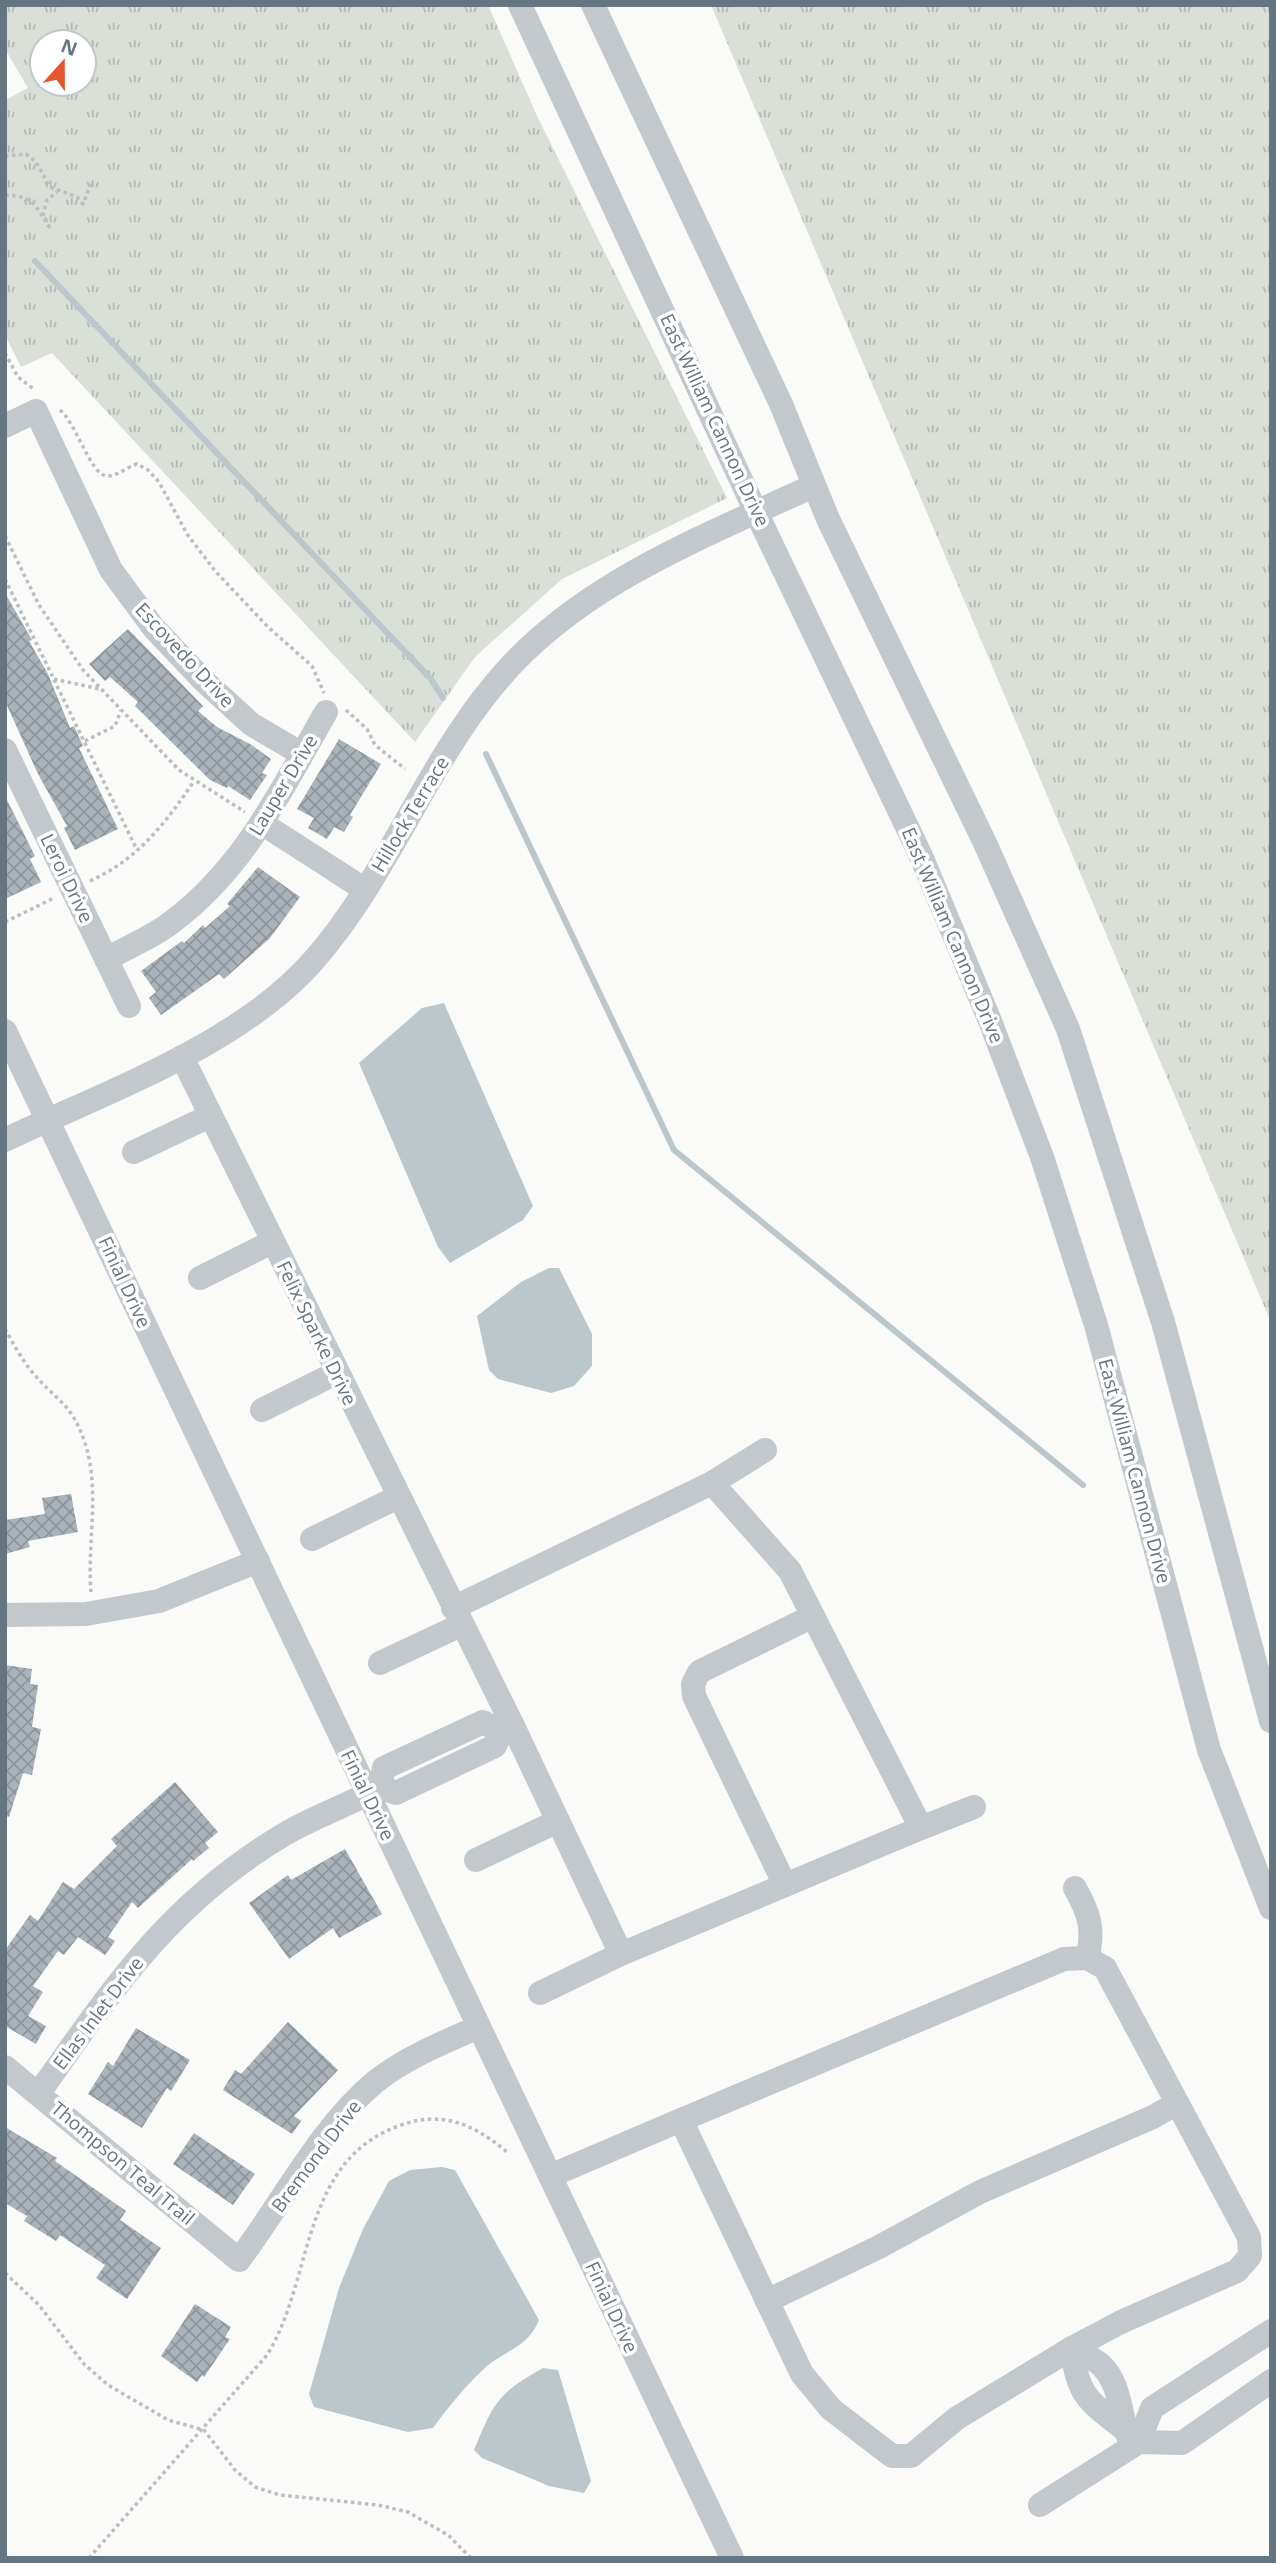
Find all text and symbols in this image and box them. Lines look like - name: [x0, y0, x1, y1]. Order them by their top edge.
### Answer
- north arrow: [28, 28, 98, 98]
- text: N: [57, 32, 81, 62]
- street label: East William Cannon Drive: [654, 309, 776, 531]
- street label: Escovedo Drive: [130, 597, 240, 713]
- street label: Lauper Drive: [243, 730, 323, 840]
- street label: Hillock Terrace: [365, 751, 455, 877]
- street label: East William Cannon Drive: [896, 823, 1010, 1047]
- street label: Leroi Drive: [34, 829, 100, 927]
- street label: Finial Drive: [93, 1232, 157, 1332]
- street label: Felix Sparke Drive: [271, 1257, 363, 1409]
- street label: East William Cannon Drive: [1092, 1356, 1178, 1586]
- street label: Finial Drive: [335, 1745, 401, 1845]
- street label: Ellas Inlet Drive: [47, 1951, 149, 2075]
- street label: Bremond Drive: [265, 2094, 367, 2218]
- street label: Thompson Teal Trail: [46, 2095, 200, 2231]
- street label: Finial Drive: [580, 2257, 644, 2357]

